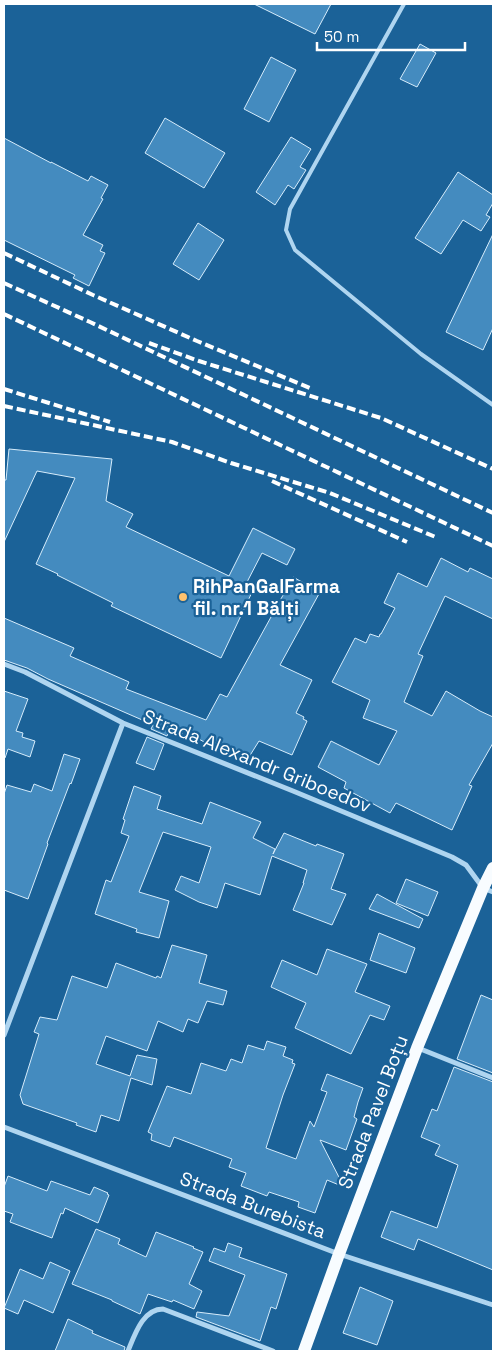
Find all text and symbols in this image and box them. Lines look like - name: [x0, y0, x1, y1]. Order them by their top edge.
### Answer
- scale bar: [317, 20, 464, 52]
- text: 50 m: [324, 27, 359, 46]
- place label: RihPanGalFarma fil. nr.1 Bălți: [193, 574, 340, 622]
- marker: RihPanGalFarma fil. nr.1 Bălți: [177, 591, 189, 603]
- street label: Strada Alexandr Griboedov: [139, 704, 375, 818]
- street label: Strada Pavel Boțu: [332, 1032, 414, 1192]
- street label: Strada Burebista: [176, 1166, 330, 1244]

